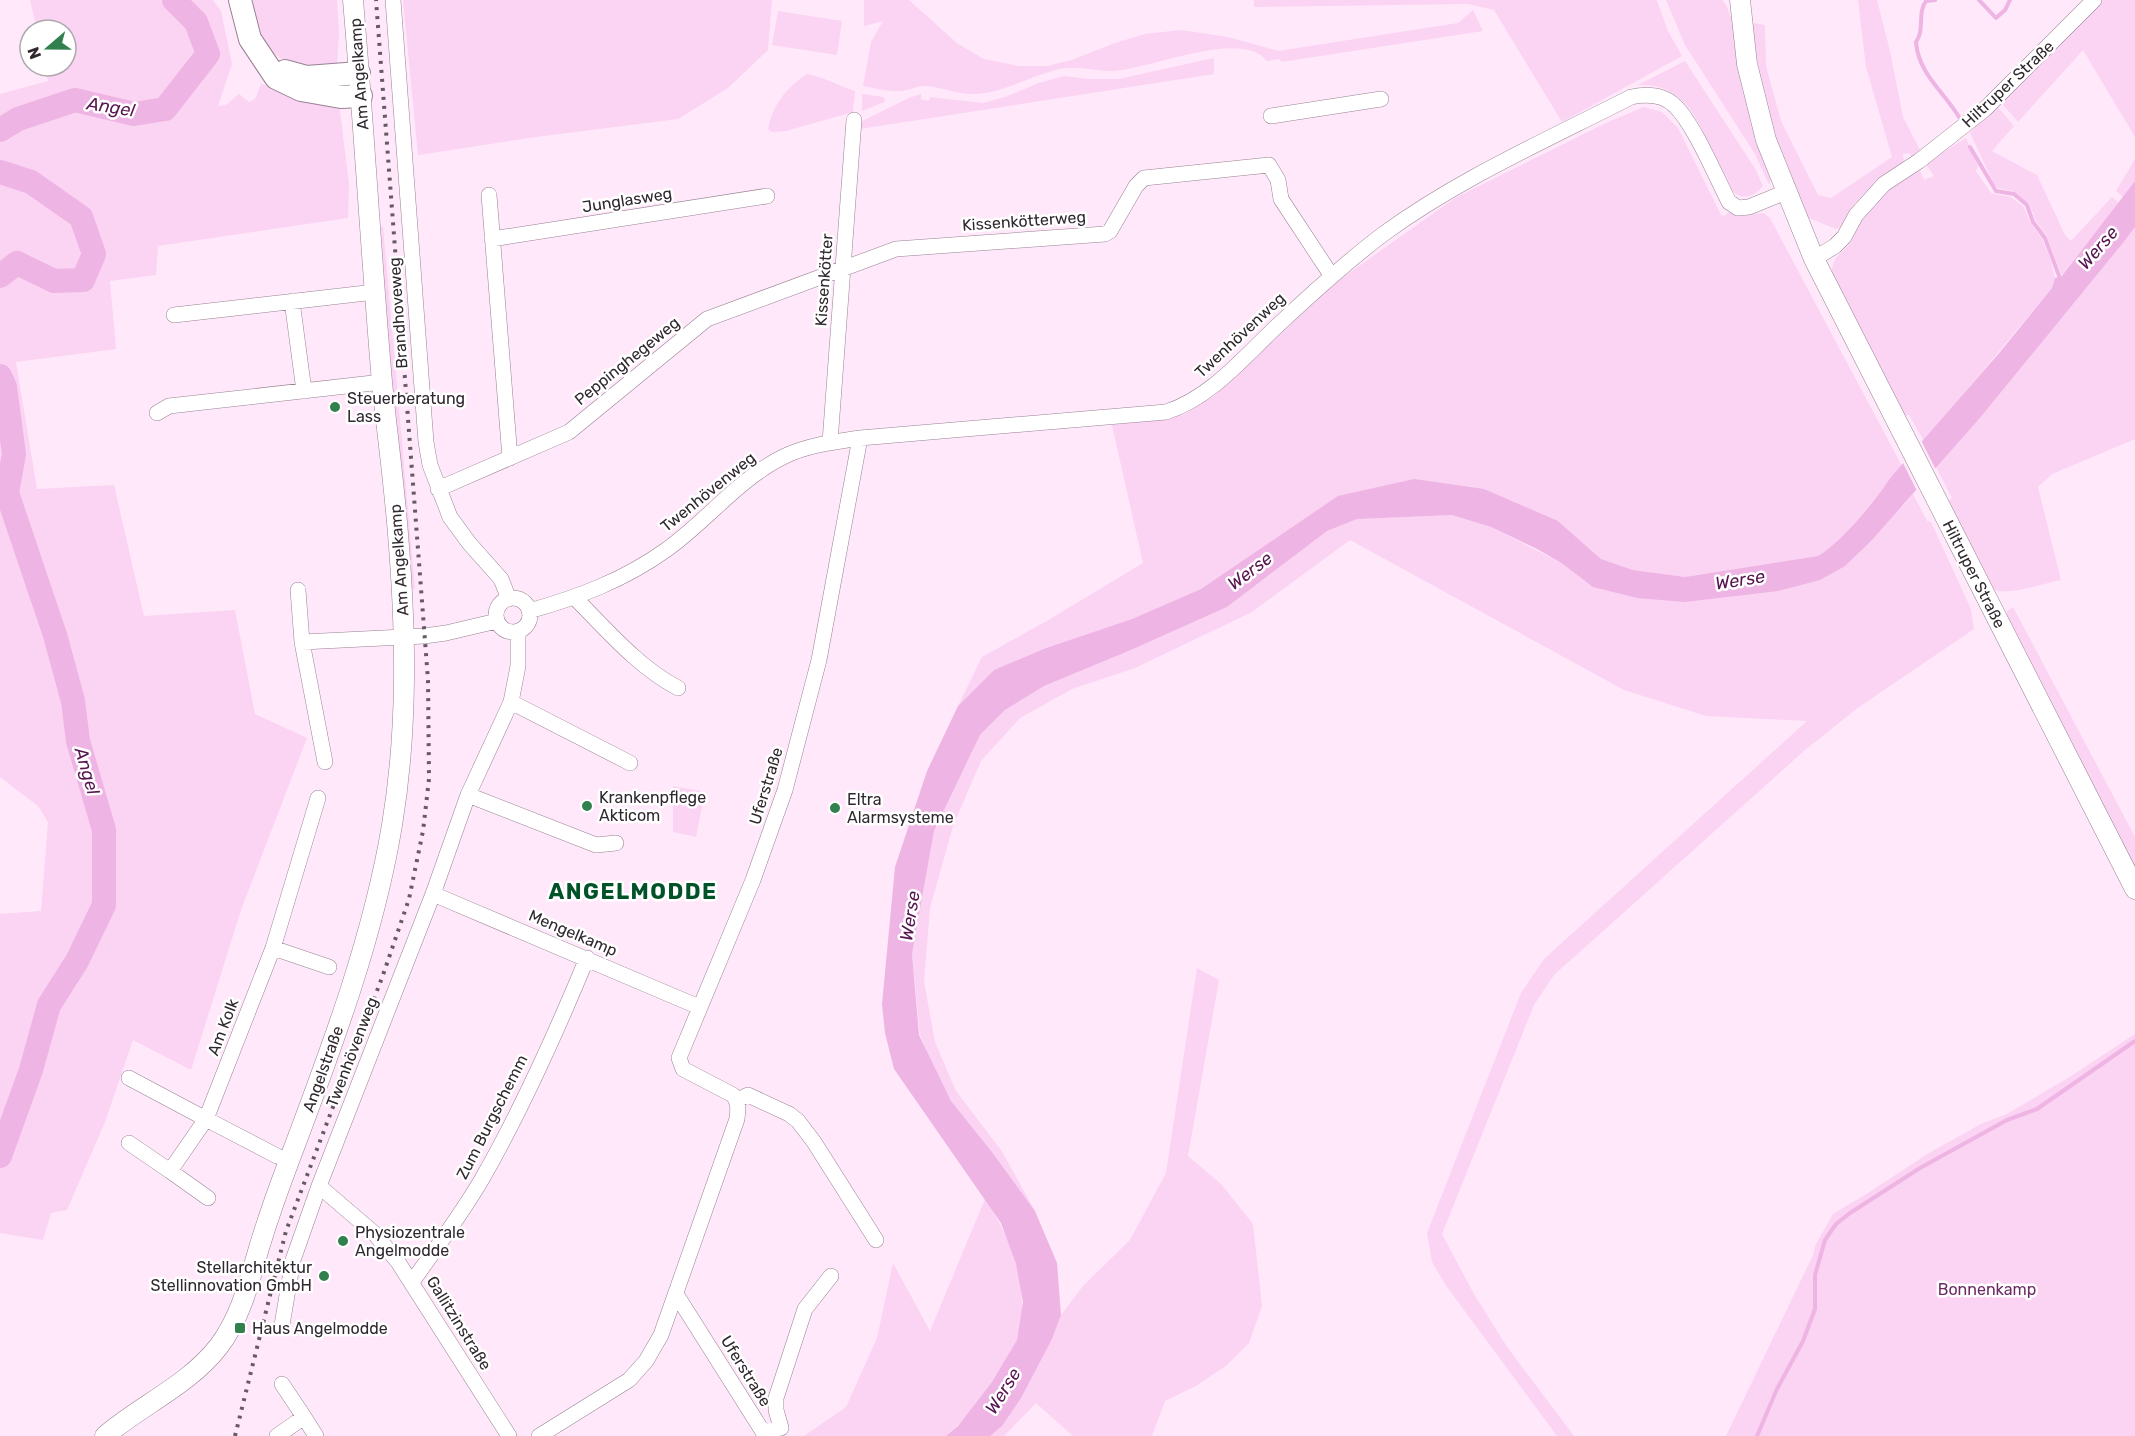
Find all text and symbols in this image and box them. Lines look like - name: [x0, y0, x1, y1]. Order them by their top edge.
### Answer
- street label: Am Angelkamp: [346, 17, 372, 131]
- north arrow: [18, 18, 78, 78]
- street label: Hiltruper Straße: [1958, 37, 2058, 131]
- text: N: [23, 44, 45, 62]
- water label: Angel: [85, 92, 137, 122]
- street label: Junglasweg: [581, 184, 673, 216]
- street label: Kissenkötterweg: [961, 207, 1087, 235]
- water label: Werse: [2073, 222, 2123, 274]
- street label: Kissenkötter: [811, 233, 837, 327]
- street label: Brandhoveweg: [385, 257, 411, 369]
- street label: Twenhövenweg: [1191, 288, 1289, 382]
- street label: Peppinghegeweg: [571, 313, 683, 409]
- place label: Steuerberatung Lass: [347, 389, 465, 426]
- marker: Steuerberatung Lass: [328, 400, 342, 414]
- street label: Twenhövenweg: [657, 448, 759, 536]
- street label: Am Angelkamp: [386, 503, 412, 617]
- street label: Hiltruper Straße: [1939, 517, 2009, 631]
- water label: Werse: [1223, 547, 1277, 595]
- water label: Werse: [1714, 565, 1766, 595]
- water label: Angel: [70, 744, 104, 798]
- street label: Uferstraße: [745, 745, 787, 827]
- place label: Krankenpflege Akticom: [599, 788, 706, 825]
- place label: Eltra Alarmsysteme: [847, 790, 954, 827]
- marker: Krankenpflege Akticom: [580, 799, 594, 813]
- marker: Eltra Alarmsysteme: [828, 801, 842, 815]
- district label: ANGELMODDE: [548, 878, 718, 905]
- water label: Werse: [895, 890, 925, 942]
- street label: Mengelkamp: [526, 906, 620, 960]
- street label: Twenhövenweg: [322, 994, 382, 1110]
- street label: Am Kolk: [203, 995, 243, 1058]
- street label: Angelstraße: [299, 1023, 347, 1115]
- street label: Zum Burgschemm: [452, 1052, 532, 1182]
- place label: Physiozentrale Angelmodde: [355, 1223, 465, 1260]
- marker: Physiozentrale Angelmodde: [336, 1234, 350, 1248]
- place label: Stellarchitektur Stellinnovation GmbH: [151, 1258, 312, 1295]
- marker: Stellarchitektur Stellinnovation GmbH: [317, 1269, 331, 1283]
- street label: Gallitzinstraße: [423, 1273, 495, 1373]
- park label: Bonnenkamp: [1938, 1280, 2036, 1299]
- place label: Haus Angelmodde: [252, 1319, 388, 1338]
- marker: Haus Angelmodde: [233, 1321, 247, 1335]
- street label: Uferstraße: [717, 1332, 775, 1410]
- water label: Werse: [980, 1364, 1026, 1418]

